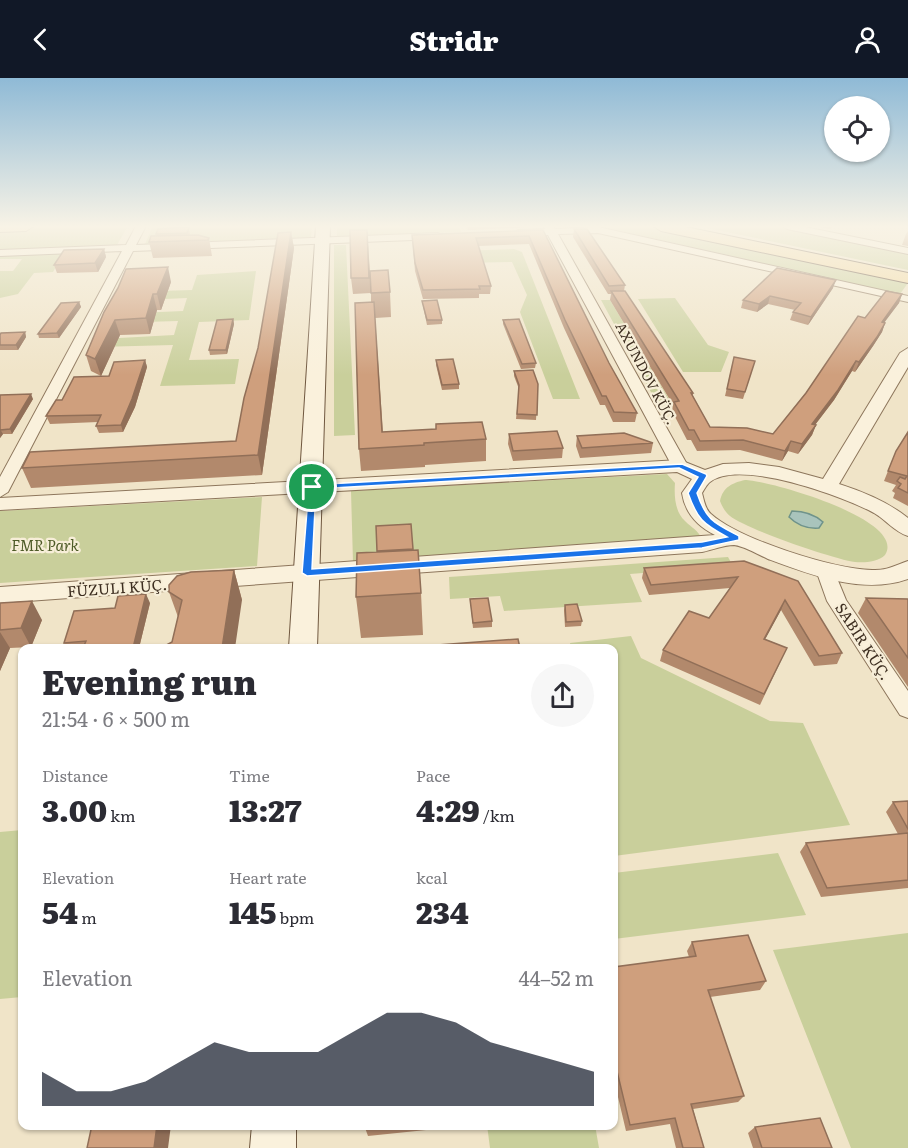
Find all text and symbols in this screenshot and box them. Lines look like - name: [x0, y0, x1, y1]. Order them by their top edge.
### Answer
- text: Stridr: [410, 19, 498, 59]
- icon: back: [24, 23, 57, 56]
- icon: person: [851, 23, 884, 56]
- map controls: [824, 96, 890, 162]
- button: locate: [824, 96, 890, 162]
- street label: AXUNDOV KÜÇ.: [612, 318, 682, 428]
- pin: [286, 461, 337, 512]
- icon: arrive: [295, 470, 328, 503]
- park label: FMR Park: [11, 533, 79, 556]
- street label: FÜZULI KÜÇ.: [66, 572, 168, 602]
- street label: SABIR KÜÇ.: [830, 598, 898, 684]
- text: Evening run: [42, 656, 257, 705]
- button: share: [531, 664, 594, 727]
- text: 21:54 · 6 × 500 m: [42, 703, 190, 733]
- text: Distance: [42, 763, 108, 787]
- text: Time: [229, 763, 270, 787]
- text: Pace: [416, 763, 450, 787]
- text: 3.00: [42, 787, 107, 831]
- text: 13:27: [229, 787, 301, 831]
- text: 4:29: [416, 787, 480, 831]
- text: km: [107, 803, 136, 827]
- text: /km: [480, 803, 515, 827]
- text: Elevation: [42, 865, 114, 889]
- text: Heart rate: [229, 865, 307, 889]
- text: kcal: [416, 865, 448, 889]
- text: 54: [42, 889, 78, 933]
- text: 145: [229, 889, 276, 933]
- text: 234: [416, 889, 469, 933]
- text: m: [78, 905, 97, 929]
- text: bpm: [276, 905, 314, 929]
- text: Elevation: [42, 962, 132, 992]
- text: 44–52 m: [518, 962, 594, 992]

